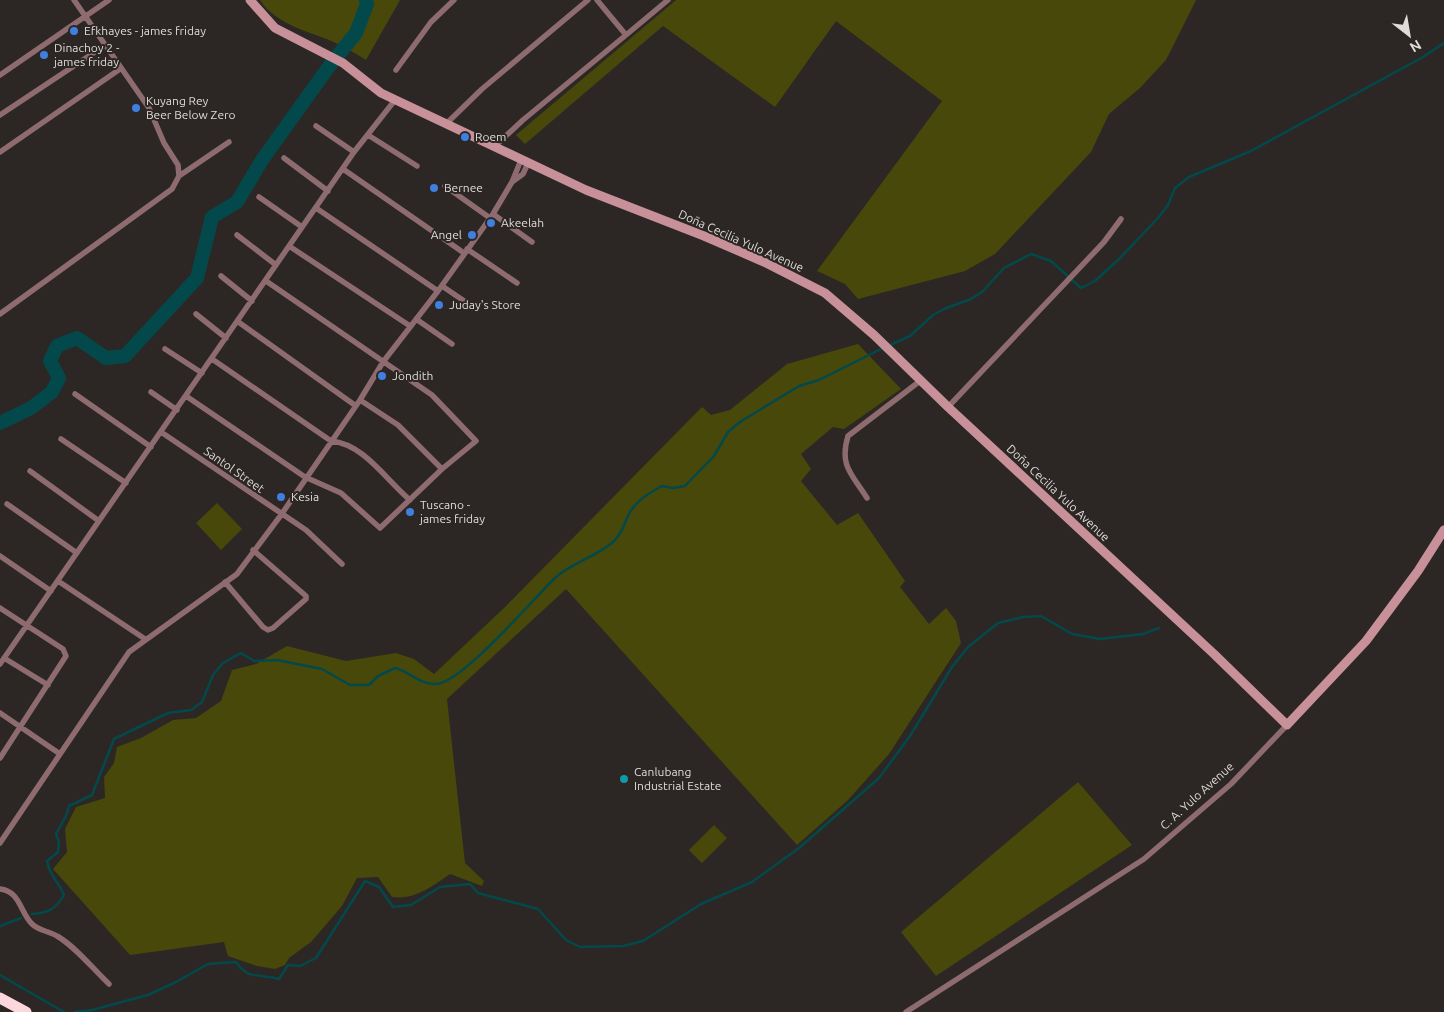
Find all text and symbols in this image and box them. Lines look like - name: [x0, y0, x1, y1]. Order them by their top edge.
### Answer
- north arrow: [1384, 10, 1434, 60]
- place label: Efkhayes - james friday: [84, 24, 206, 37]
- marker: Efkhayes - james friday: [68, 25, 80, 37]
- text: N: [1407, 37, 1424, 56]
- place label: Dinachoy 2 - james friday: [53, 41, 120, 68]
- marker: Dinachoy 2 - james friday: [38, 49, 50, 61]
- place label: Kuyang Rey Beer Below Zero: [146, 94, 236, 121]
- marker: Kuyang Rey Beer Below Zero: [130, 102, 142, 114]
- place label: Roem: [475, 130, 506, 143]
- marker: Roem: [459, 131, 471, 143]
- place label: Bernee: [444, 181, 483, 194]
- marker: Bernee: [428, 182, 440, 194]
- street label: Doña Cecilia Yulo Avenue: [677, 207, 806, 274]
- place label: Akeelah: [501, 216, 544, 229]
- marker: Akeelah: [485, 217, 497, 229]
- place label: Angel: [431, 228, 462, 241]
- marker: Angel: [466, 229, 478, 241]
- place label: Juday's Store: [449, 298, 521, 311]
- marker: Juday's Store: [433, 299, 445, 311]
- place label: Jondith: [392, 369, 433, 382]
- marker: Jondith: [376, 370, 388, 382]
- street label: Doña Cecilia Yulo Avenue: [1004, 442, 1112, 544]
- street label: Santol Street: [202, 444, 267, 495]
- place label: Kesia: [291, 490, 319, 503]
- marker: Kesia: [275, 491, 287, 503]
- place label: Tuscano - james friday: [419, 498, 485, 525]
- marker: Tuscano - james friday: [404, 506, 416, 518]
- street label: C. A. Yulo Avenue: [1157, 759, 1236, 832]
- place label: Canlubang Industrial Estate: [634, 765, 721, 792]
- marker: Canlubang Industrial Estate: [618, 773, 630, 785]

